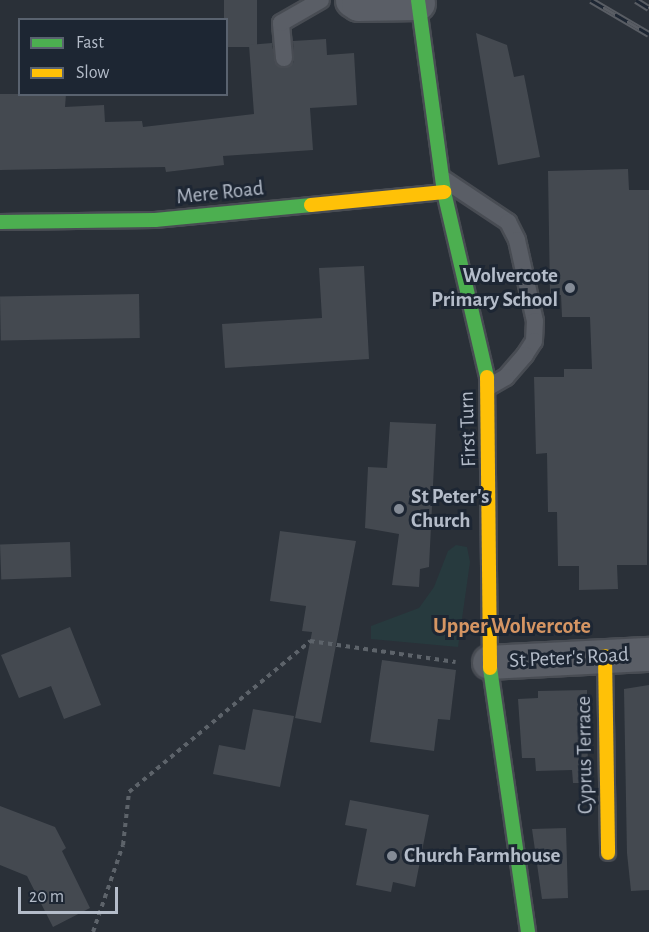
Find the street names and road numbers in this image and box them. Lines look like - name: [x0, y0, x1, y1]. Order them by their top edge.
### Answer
- street label: Mere Road: [175, 176, 265, 210]
- street label: First Turn: [454, 391, 482, 467]
- street label: St Peter's Road: [509, 642, 629, 674]
- street label: Cyprus Terrace: [571, 696, 599, 814]

